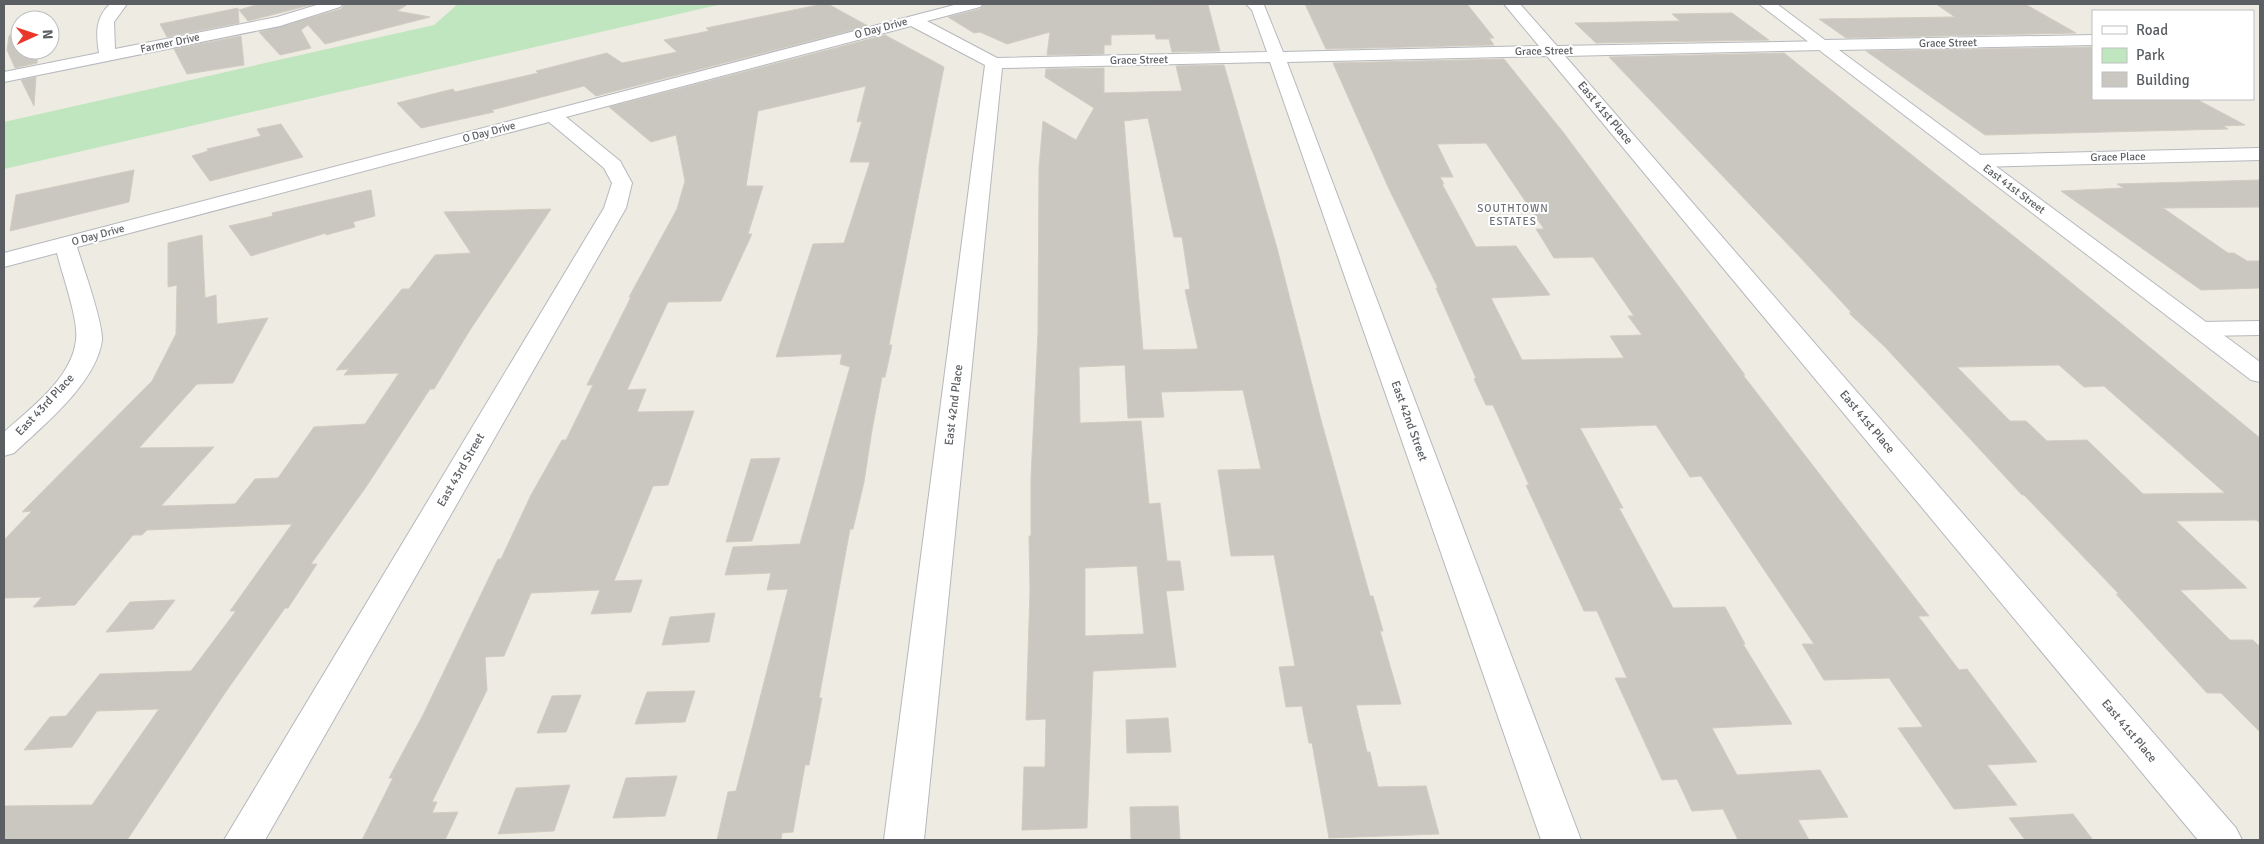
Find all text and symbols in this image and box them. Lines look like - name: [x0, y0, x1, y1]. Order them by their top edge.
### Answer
- north arrow: [10, 10, 60, 60]
- legend: [2092, 10, 2254, 100]
- street label: O Day Drive: [853, 15, 909, 41]
- text: Road: [2136, 21, 2168, 39]
- text: N: [39, 29, 56, 40]
- street label: Farmer Drive: [139, 30, 201, 56]
- street label: Grace Street: [1919, 36, 1977, 50]
- street label: Grace Street: [1515, 44, 1573, 58]
- text: Park: [2136, 46, 2165, 64]
- street label: Grace Street: [1110, 53, 1168, 67]
- text: Building: [2136, 71, 2190, 89]
- street label: East 41st Place: [1574, 78, 1636, 148]
- street label: O Day Drive: [461, 119, 517, 145]
- street label: Grace Place: [2090, 150, 2146, 164]
- street label: East 41st Street: [1980, 161, 2048, 217]
- district label: SOUTHTOWN ESTATES: [1477, 202, 1549, 228]
- street label: O Day Drive: [70, 222, 126, 248]
- street label: East 42nd Place: [942, 364, 966, 446]
- street label: East 43rd Place: [13, 371, 77, 439]
- street label: East 42nd Street: [1387, 379, 1431, 463]
- street label: East 41st Place: [1836, 387, 1898, 457]
- street label: East 43rd Street: [434, 431, 488, 509]
- street label: East 41st Place: [2098, 696, 2160, 766]

